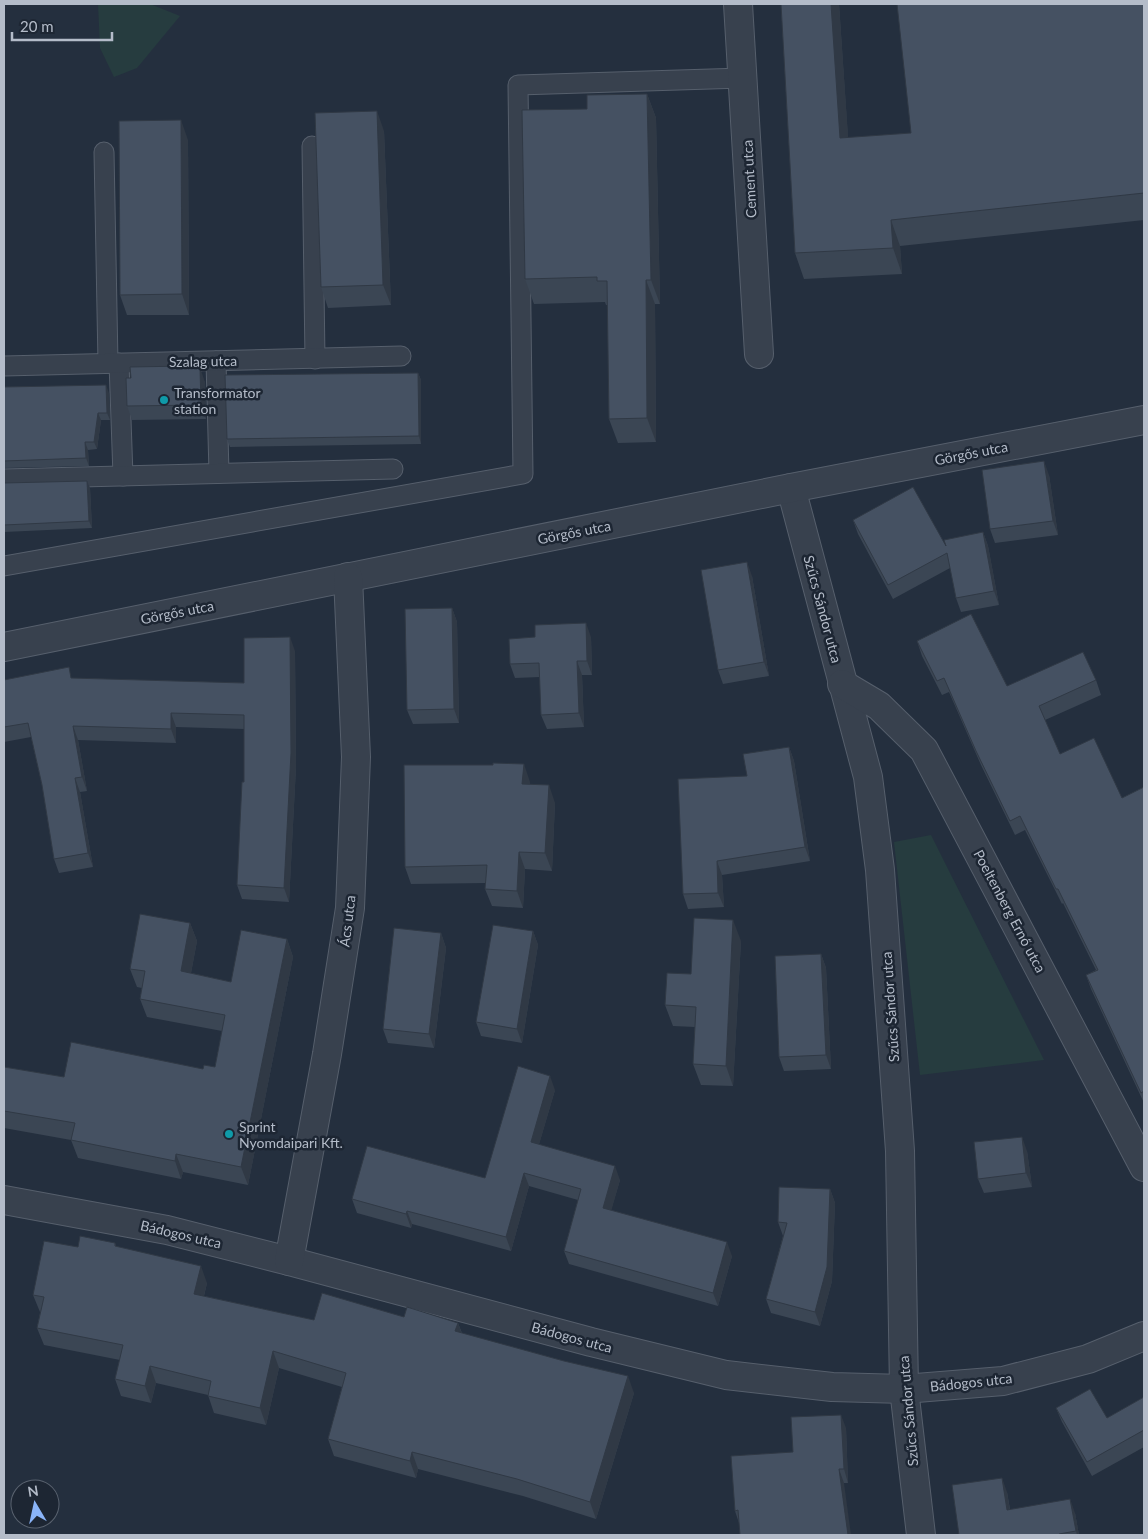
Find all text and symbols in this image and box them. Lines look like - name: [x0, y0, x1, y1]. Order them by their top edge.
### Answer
- scale bar: [12, 10, 112, 42]
- text: 20 m: [20, 17, 54, 35]
- street label: Cement utca: [738, 139, 760, 219]
- street label: Szalag utca: [169, 352, 237, 370]
- place label: Transformator station: [174, 384, 261, 417]
- marker: Transformator station: [158, 394, 170, 406]
- street label: Görgős utca: [933, 438, 1009, 468]
- street label: Görgős utca: [536, 517, 612, 547]
- street label: Szűcs Sándor utca: [800, 553, 846, 665]
- street label: Görgős utca: [139, 597, 215, 627]
- street label: Poeltenberg Ernő utca: [970, 847, 1050, 975]
- street label: Ács utca: [335, 894, 359, 948]
- street label: Szűcs Sándor utca: [878, 951, 902, 1063]
- place label: Sprint Nyomdaipari Kft.: [239, 1118, 343, 1151]
- marker: Sprint Nyomdaipari Kft.: [223, 1128, 235, 1140]
- street label: Bádogos utca: [139, 1216, 223, 1252]
- street label: Bádogos utca: [530, 1318, 614, 1356]
- street label: Szűcs Sándor utca: [895, 1355, 921, 1467]
- street label: Bádogos utca: [929, 1369, 1013, 1395]
- north arrow: [10, 1479, 60, 1529]
- text: N: [26, 1481, 40, 1500]

